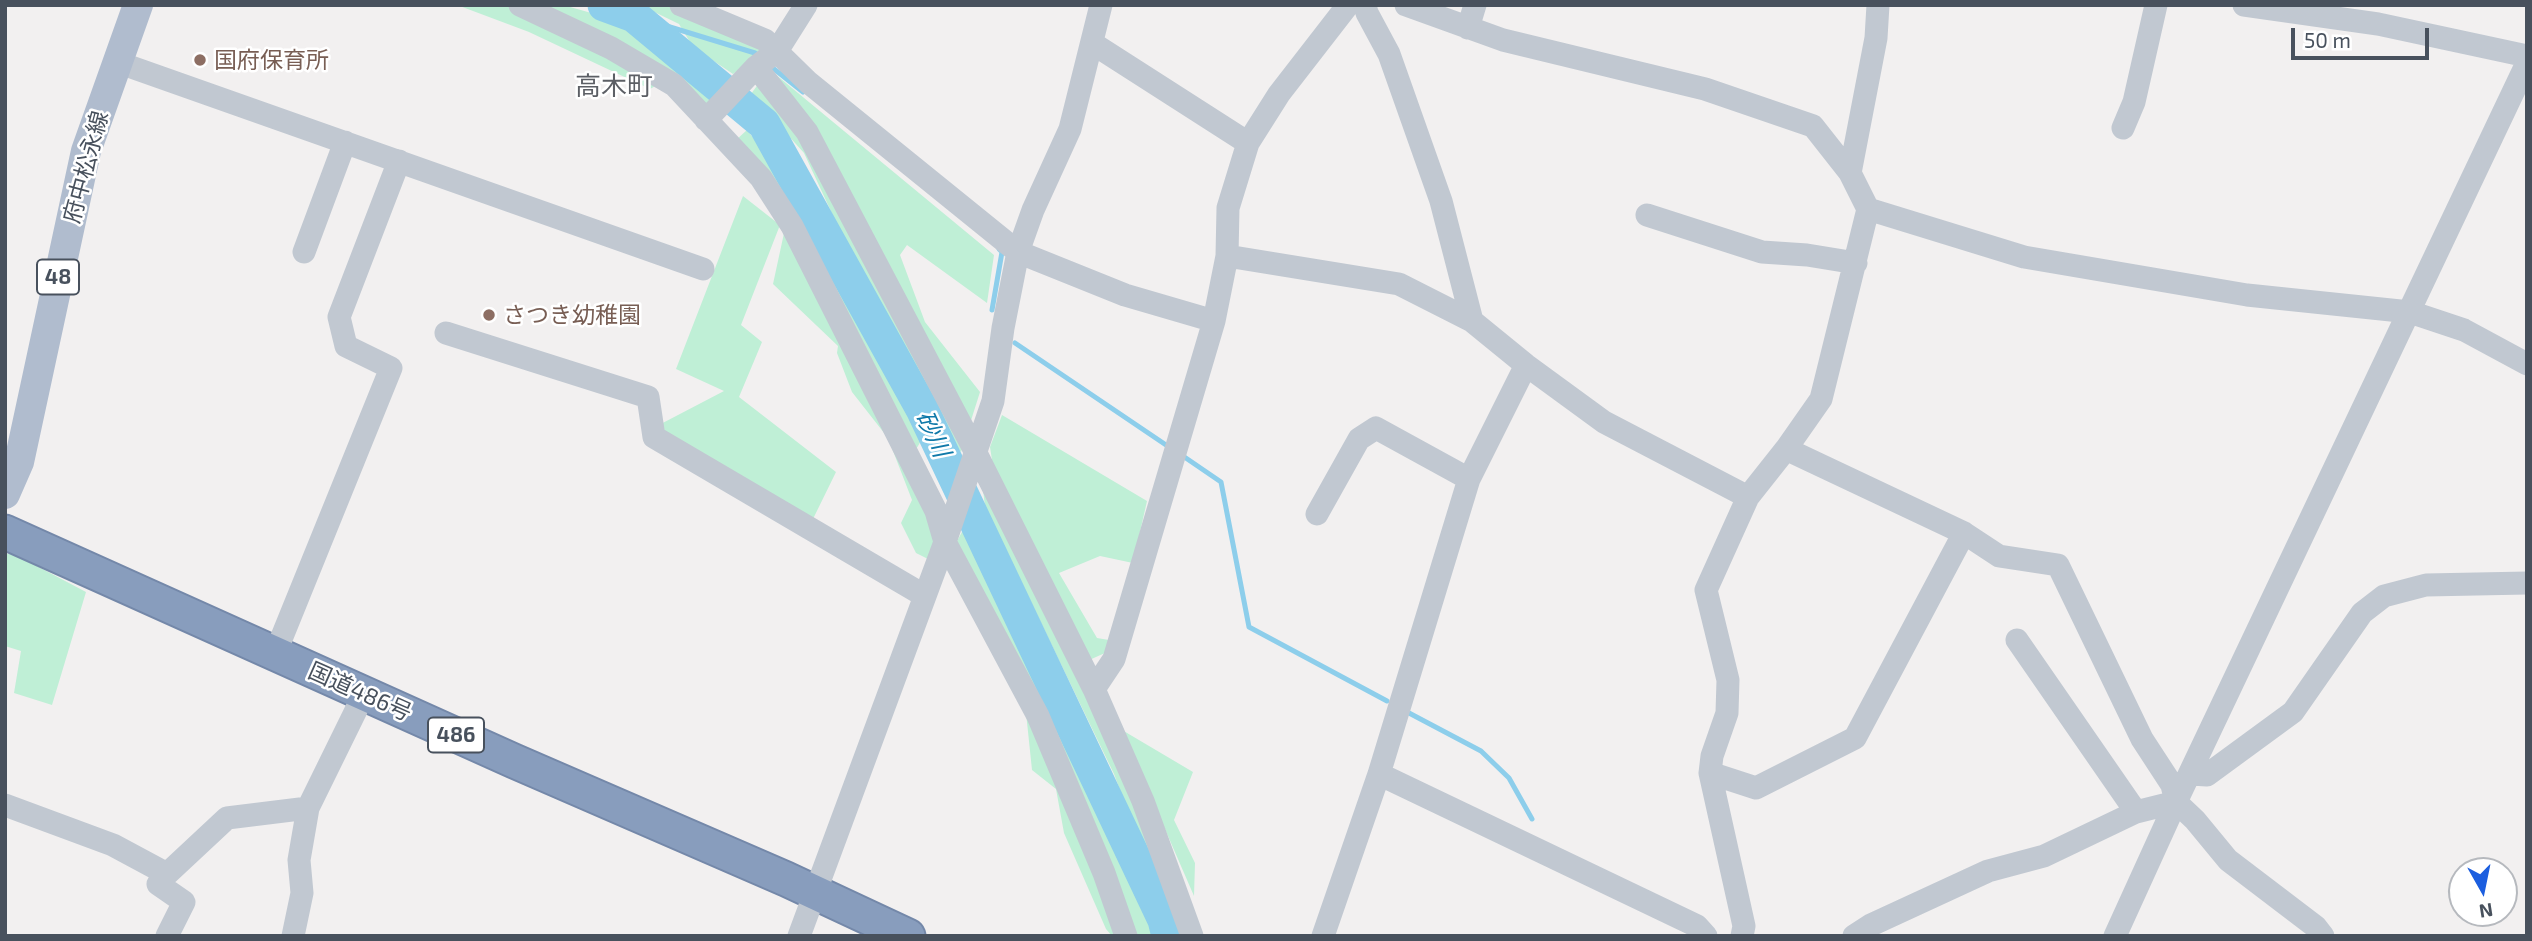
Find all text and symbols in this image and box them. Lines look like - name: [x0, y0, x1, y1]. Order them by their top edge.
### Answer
- scale bar: [2294, 14, 2432, 58]
- text: 50 m: [2304, 27, 2351, 52]
- place label: 国府保育所: [214, 46, 329, 74]
- marker: 国府保育所: [192, 52, 208, 68]
- district label: 高木町: [575, 70, 653, 102]
- street label: 府中松永線: [58, 108, 114, 226]
- road number: 48: [37, 260, 79, 294]
- place label: さつき幼稚園: [503, 301, 641, 329]
- marker: さつき幼稚園: [481, 307, 497, 323]
- water label: 砂川: [910, 406, 956, 462]
- street label: 国道486号: [304, 657, 416, 727]
- road number: 486: [428, 718, 484, 752]
- north arrow: [2448, 857, 2518, 927]
- text: N: [2477, 899, 2495, 924]

